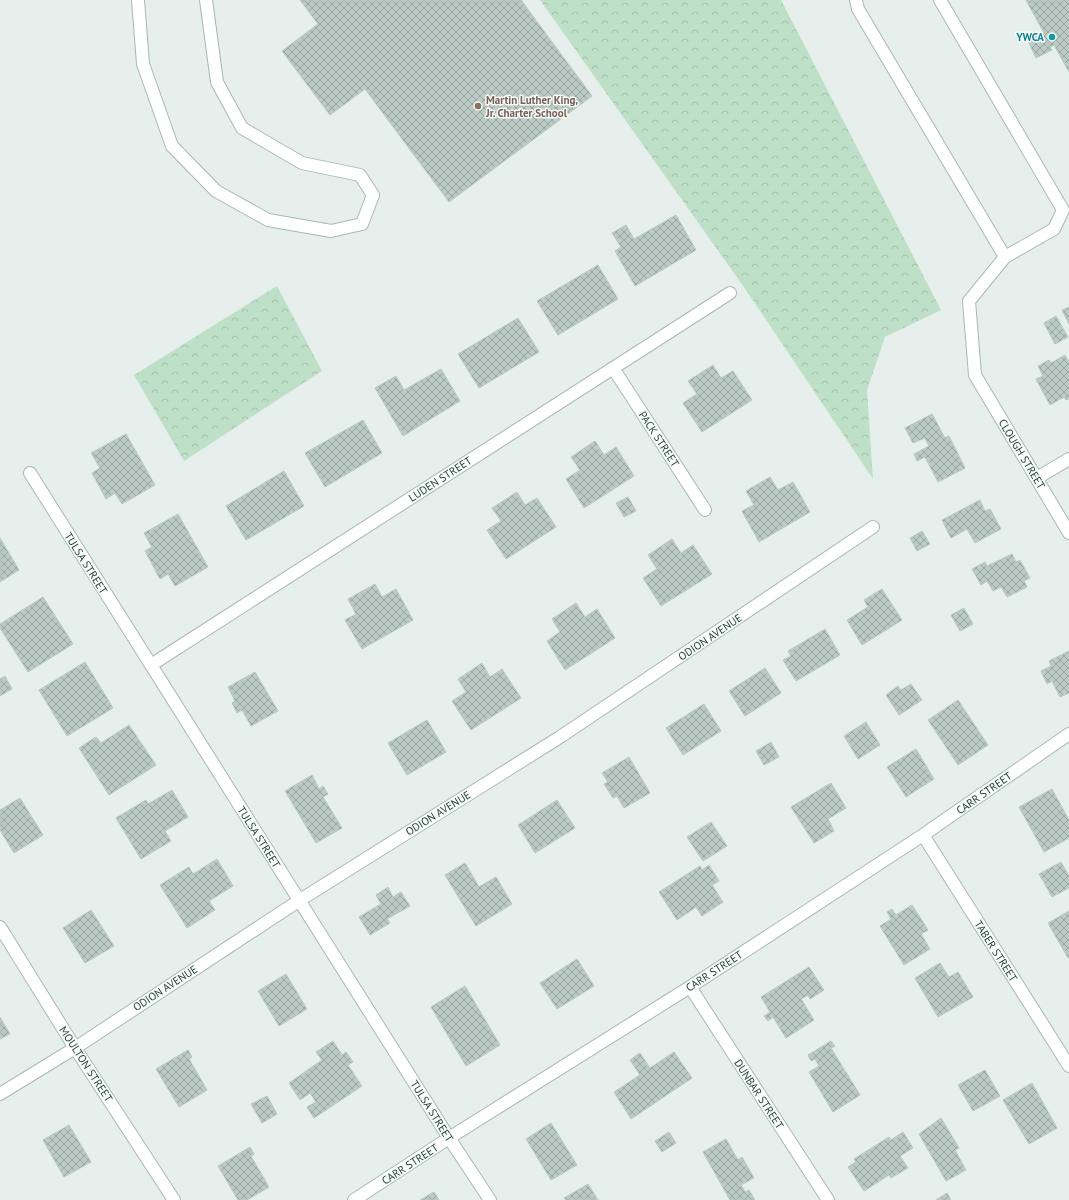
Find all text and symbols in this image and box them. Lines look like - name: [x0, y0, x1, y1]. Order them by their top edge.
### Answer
- place label: YWCA: [1015, 30, 1044, 44]
- marker: YWCA: [1047, 32, 1057, 42]
- place label: Martin Luther King, Jr. Charter School: [485, 93, 578, 120]
- marker: Martin Luther King, Jr. Charter School: [473, 101, 483, 111]
- street label: PACK STREET: [636, 409, 682, 469]
- street label: CLOUGH STREET: [996, 416, 1048, 492]
- street label: LUDEN STREET: [406, 453, 474, 505]
- street label: TULSA STREET: [61, 530, 111, 596]
- street label: ODION AVENUE: [675, 610, 745, 663]
- street label: CARR STREET: [953, 769, 1015, 817]
- street label: ODION AVENUE: [403, 787, 473, 839]
- street label: TULSA STREET: [234, 804, 284, 870]
- street label: TABER STREET: [972, 918, 1020, 984]
- street label: CARR STREET: [683, 947, 745, 995]
- street label: ODION AVENUE: [130, 962, 200, 1014]
- street label: MOULTON STREET: [56, 1023, 116, 1105]
- street label: DUNBAR STREET: [731, 1056, 787, 1132]
- street label: TULSA STREET: [407, 1078, 457, 1144]
- street label: CARR STREET: [379, 1140, 441, 1188]

